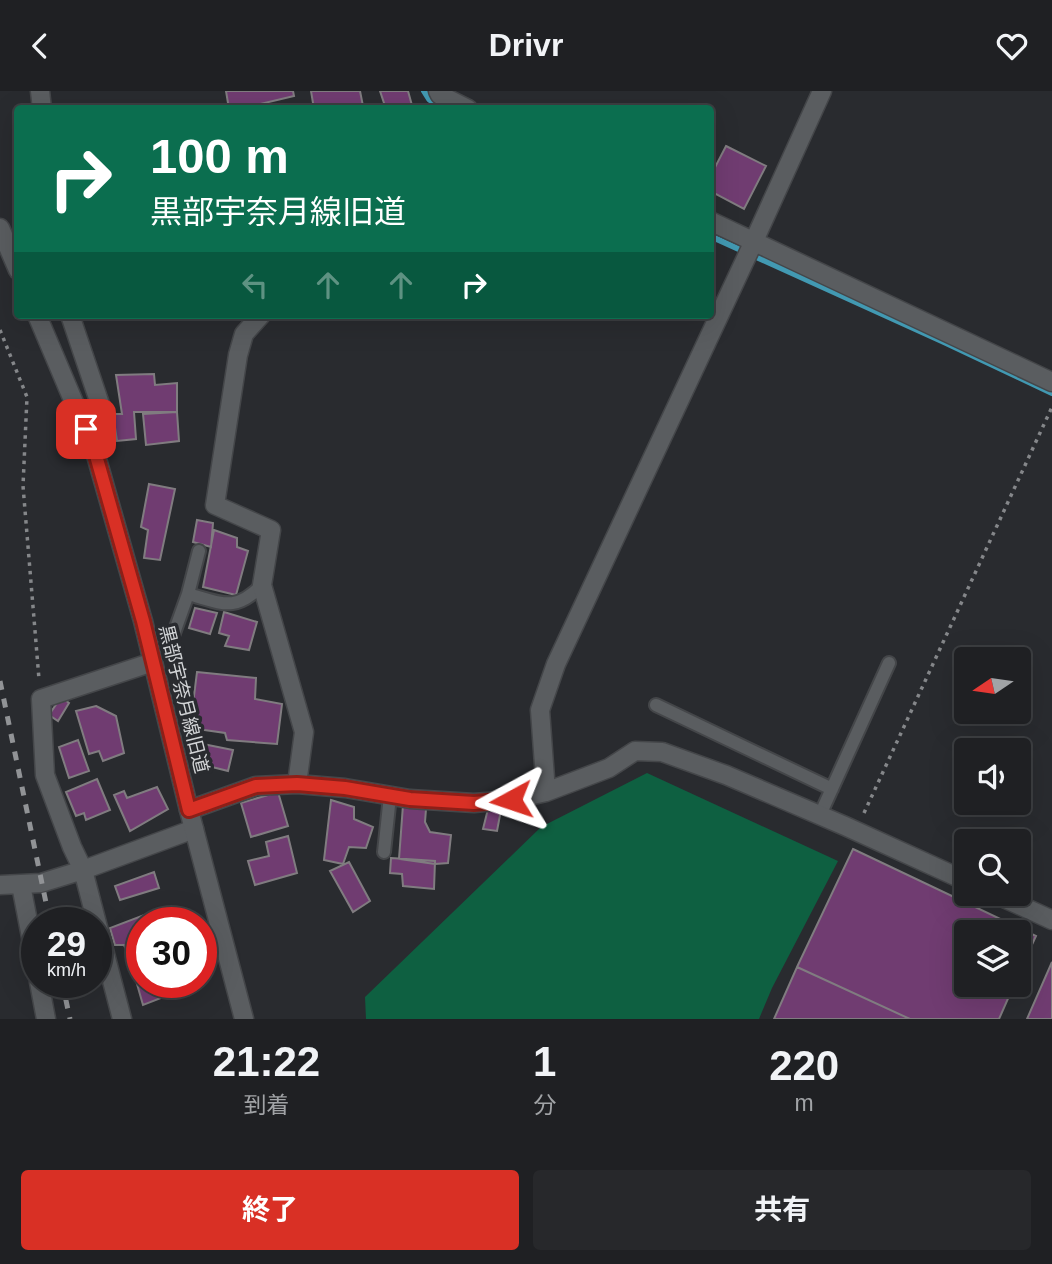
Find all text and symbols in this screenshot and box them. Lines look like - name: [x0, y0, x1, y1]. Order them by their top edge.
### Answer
- icon: back: [21, 27, 59, 65]
- text: Drivr: [489, 27, 563, 63]
- icon: heart: [993, 27, 1031, 65]
- text: 100 m: [150, 129, 289, 183]
- icon: right: [35, 133, 126, 224]
- text: 黒部宇奈月線旧道: [150, 194, 406, 230]
- icon: left: [236, 266, 274, 304]
- icon: ahead: [309, 266, 347, 304]
- icon: ahead: [382, 266, 420, 304]
- icon: right: [455, 266, 493, 304]
- pin: [56, 399, 116, 459]
- icon: arrive: [67, 410, 105, 448]
- street label: 黒部宇奈月線旧道: [155, 623, 213, 775]
- north arrow: [954, 647, 1031, 725]
- map controls: [954, 647, 1031, 997]
- button: sound: [954, 738, 1031, 815]
- position arrow: [474, 763, 548, 837]
- button: search: [954, 829, 1031, 906]
- speed limit sign: 30: [126, 907, 217, 998]
- button: layers: [954, 920, 1031, 997]
- text: 29: [47, 924, 86, 963]
- text: km/h: [47, 960, 86, 980]
- text: 21:22: [213, 1038, 320, 1085]
- text: 1: [533, 1038, 556, 1085]
- text: 220: [769, 1042, 839, 1089]
- text: m: [795, 1090, 814, 1116]
- text: 到着: [243, 1092, 289, 1118]
- text: 分: [533, 1092, 556, 1118]
- button: 終了: [21, 1170, 519, 1250]
- button: 共有: [533, 1170, 1031, 1250]

